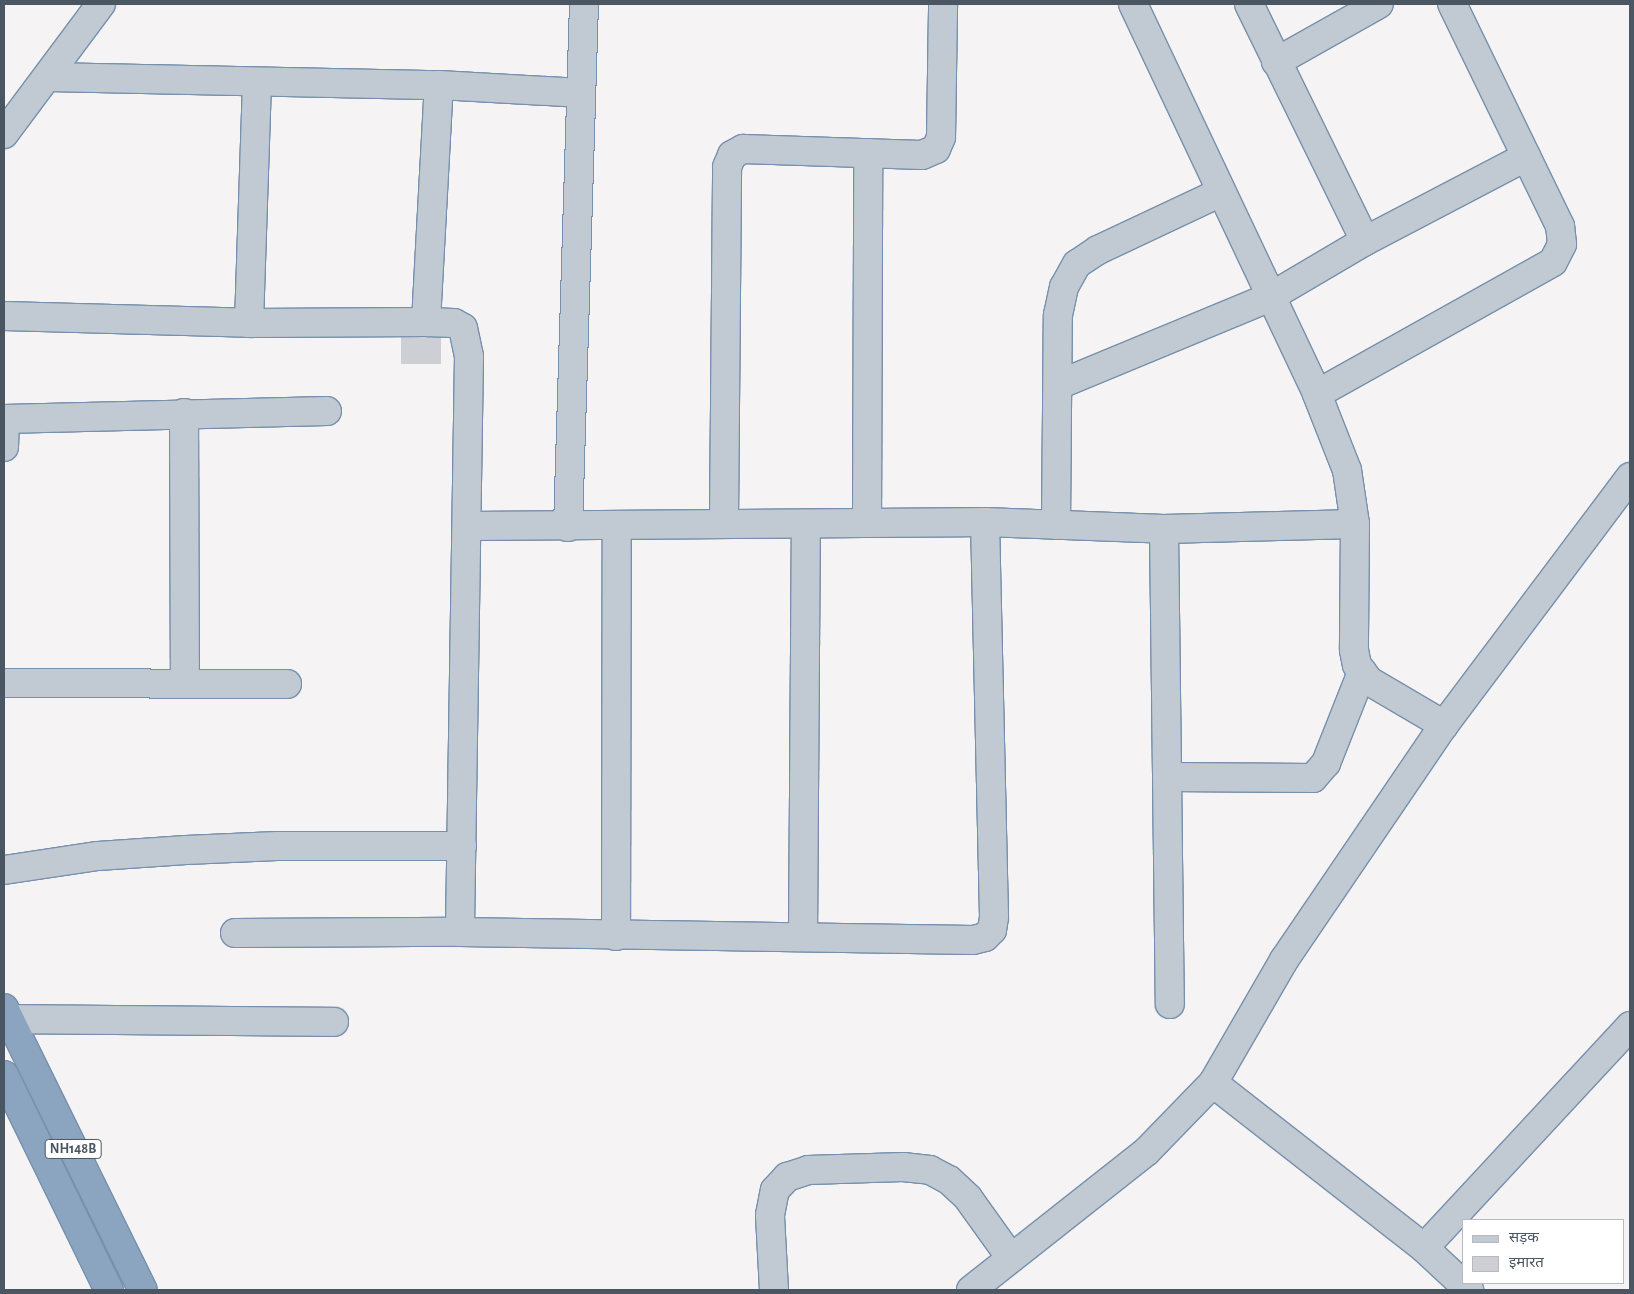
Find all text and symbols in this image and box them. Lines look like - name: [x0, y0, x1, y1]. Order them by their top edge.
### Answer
- road number: NH148B: [44, 1138, 102, 1160]
- legend: [1462, 1219, 1624, 1284]
- text: सड़क: [1509, 1230, 1539, 1245]
- text: इमारत: [1509, 1255, 1544, 1270]

